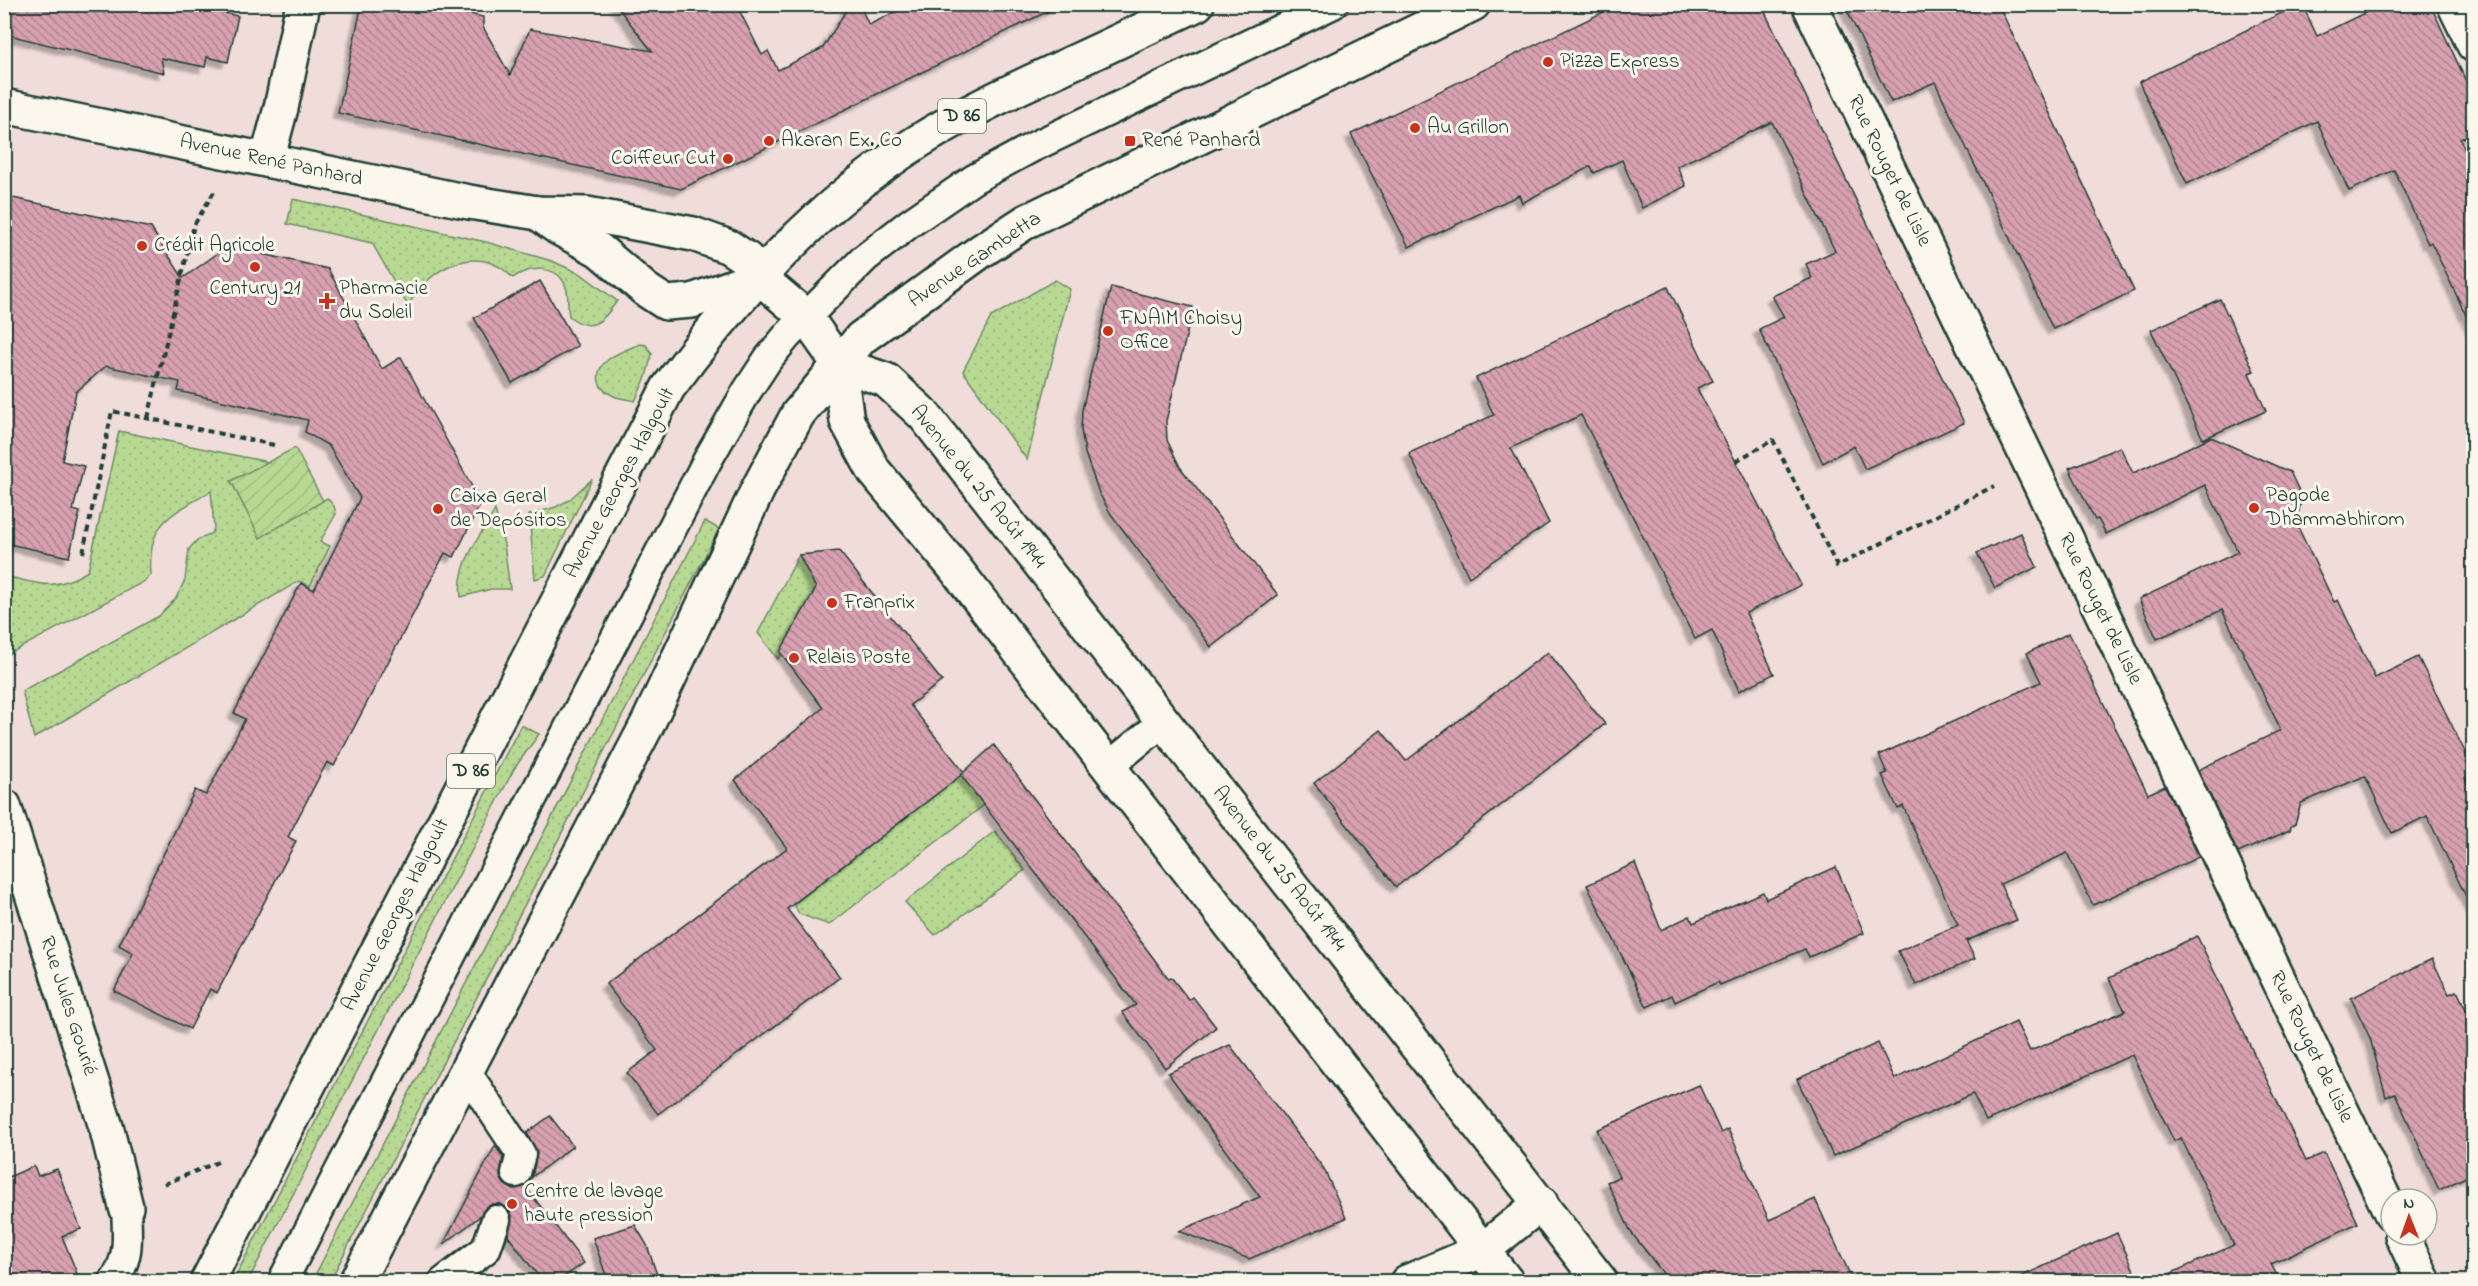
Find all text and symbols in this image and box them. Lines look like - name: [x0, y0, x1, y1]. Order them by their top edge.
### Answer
- place label: Pizza Express: [1560, 47, 1680, 77]
- marker: Pizza Express: [1541, 55, 1555, 69]
- street label: Rue Rouget de Lisle: [1837, 90, 1939, 253]
- road number: D 86: [938, 99, 986, 133]
- place label: Au Grillon: [1427, 113, 1509, 143]
- marker: Au Grillon: [1408, 121, 1422, 135]
- place label: Akaran Ex. Co: [781, 126, 902, 156]
- place label: René Panhard: [1142, 126, 1260, 156]
- street label: Avenue René Panhard: [177, 127, 365, 195]
- marker: Akaran Ex. Co: [762, 134, 776, 148]
- marker: René Panhard: [1123, 134, 1137, 148]
- place label: Coiffeur Cut: [611, 144, 716, 174]
- marker: Coiffeur Cut: [721, 152, 735, 166]
- street label: Avenue Gambetta: [902, 204, 1048, 316]
- place label: Crédit Agricole: [154, 231, 275, 263]
- marker: Crédit Agricole: [135, 239, 149, 253]
- marker: Century 21: [248, 260, 262, 274]
- place label: Century 21: [210, 274, 301, 306]
- place label: Pharmacie du Soleil: [339, 274, 428, 328]
- marker: Pharmacie du Soleil: [320, 294, 334, 308]
- place label: FNAIM Choisy Office: [1119, 304, 1242, 358]
- marker: FNAIM Choisy Office: [1101, 324, 1115, 338]
- street label: Avenue Georges Halgoult: [557, 382, 685, 585]
- street label: Avenue du 25 Août 1944: [902, 399, 1054, 576]
- place label: Pagode Dhammabhirom: [2265, 481, 2405, 535]
- place label: Caixa Geral de Depósitos: [450, 482, 567, 536]
- marker: Pagode Dhammabhirom: [2247, 501, 2261, 515]
- marker: Caixa Geral de Depósitos: [431, 502, 445, 516]
- street label: Rue Rouget de Lisle: [2048, 528, 2150, 691]
- place label: Franprix: [843, 588, 915, 618]
- marker: Franprix: [825, 596, 839, 610]
- place label: Relais Poste: [806, 643, 911, 673]
- marker: Relais Poste: [787, 651, 801, 665]
- road number: D 86: [447, 754, 495, 788]
- street label: Avenue du 25 Août 1944: [1205, 780, 1354, 959]
- street label: Avenue Georges Halgoult: [334, 813, 459, 1018]
- street label: Rue Jules Gourié: [31, 932, 105, 1080]
- street label: Rue Rouget de Lisle: [2259, 966, 2361, 1129]
- place label: Centre de lavage haute pression: [524, 1177, 664, 1231]
- north arrow: [2379, 1187, 2439, 1247]
- text: N: [2403, 1192, 2415, 1216]
- marker: Centre de lavage haute pression: [505, 1197, 519, 1211]

